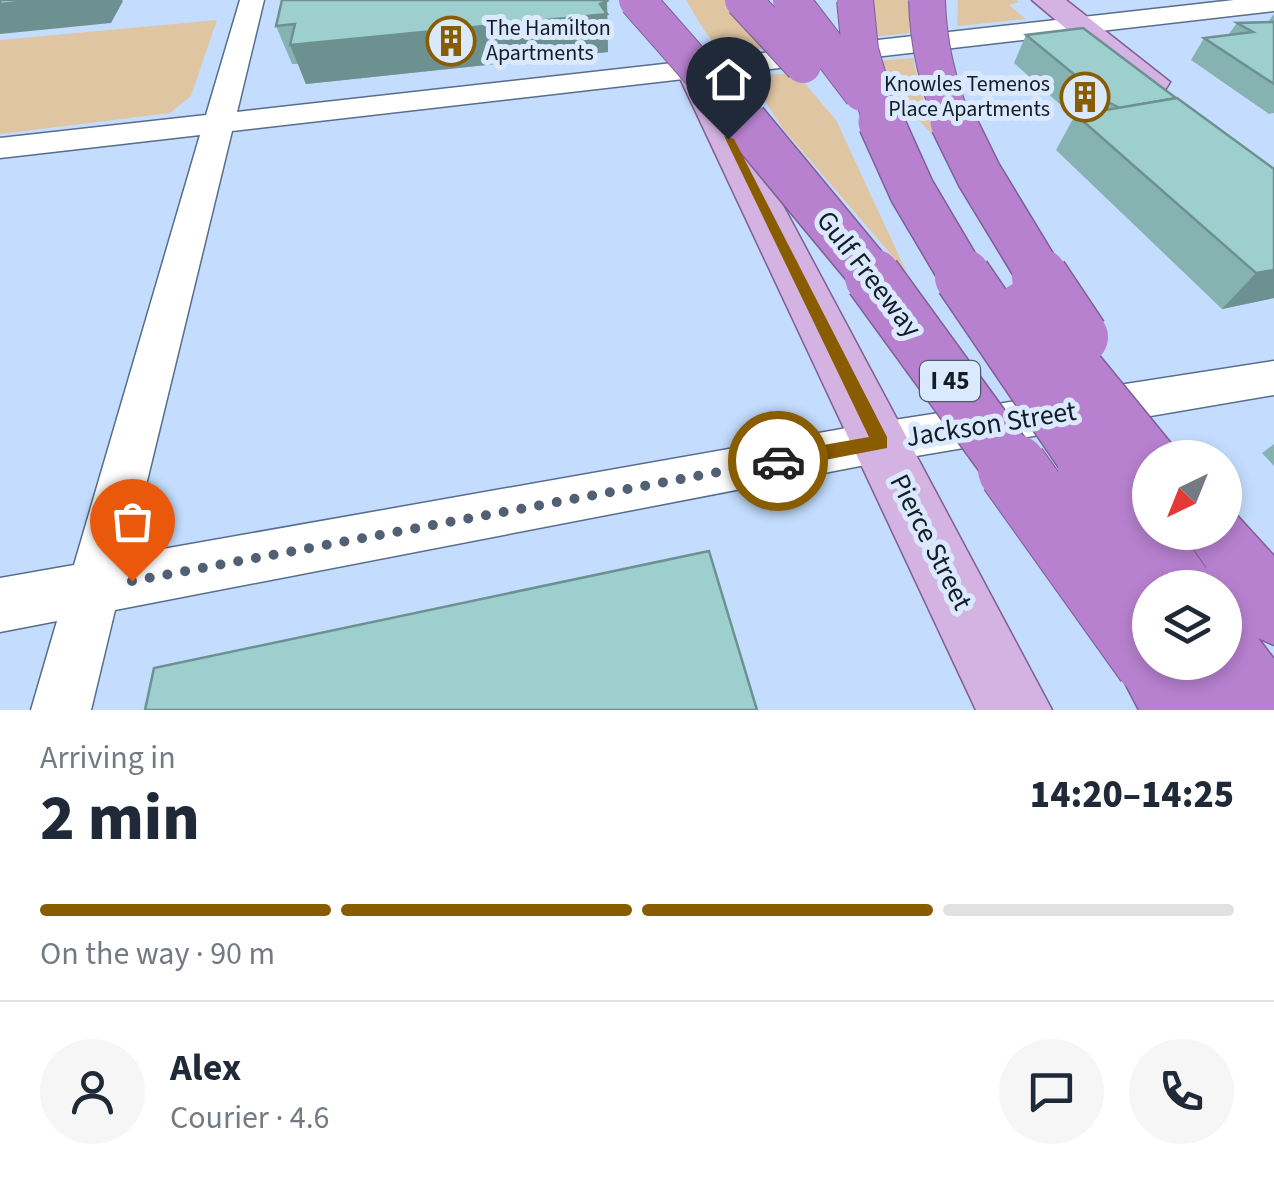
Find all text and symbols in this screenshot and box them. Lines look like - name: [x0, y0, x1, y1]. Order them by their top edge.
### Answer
- place label: The Hamilton Apartments: [486, 12, 611, 69]
- building icon: The Hamilton Apartments: [425, 15, 477, 67]
- pin: [686, 37, 771, 140]
- icon: home: [701, 52, 756, 107]
- place label: Knowles Temenos Place Apartments: [884, 68, 1050, 125]
- building icon: Knowles Temenos Place Apartments: [1059, 71, 1111, 123]
- street label: Gulf Freeway: [807, 202, 931, 346]
- road number: I 45: [920, 361, 980, 401]
- street label: Jackson Street: [903, 391, 1080, 457]
- courier: [728, 411, 828, 511]
- icon: car: [751, 434, 806, 489]
- north arrow: [1132, 440, 1242, 550]
- map controls: [1132, 440, 1242, 680]
- street label: Pierce Street: [880, 467, 983, 617]
- pin: [90, 479, 175, 582]
- icon: bag: [105, 494, 160, 549]
- button: layers: [1132, 570, 1242, 680]
- text: Arriving in: [40, 735, 176, 781]
- text: 14:20–14:25: [1030, 768, 1234, 822]
- text: 2 min: [40, 772, 200, 865]
- text: On the way · 90 m: [40, 931, 275, 977]
- button: person: [40, 1039, 145, 1144]
- button: chat: [999, 1039, 1104, 1144]
- button: phone: [1129, 1039, 1234, 1144]
- text: Alex: [170, 1041, 241, 1095]
- text: Courier · 4.6: [170, 1095, 330, 1141]

